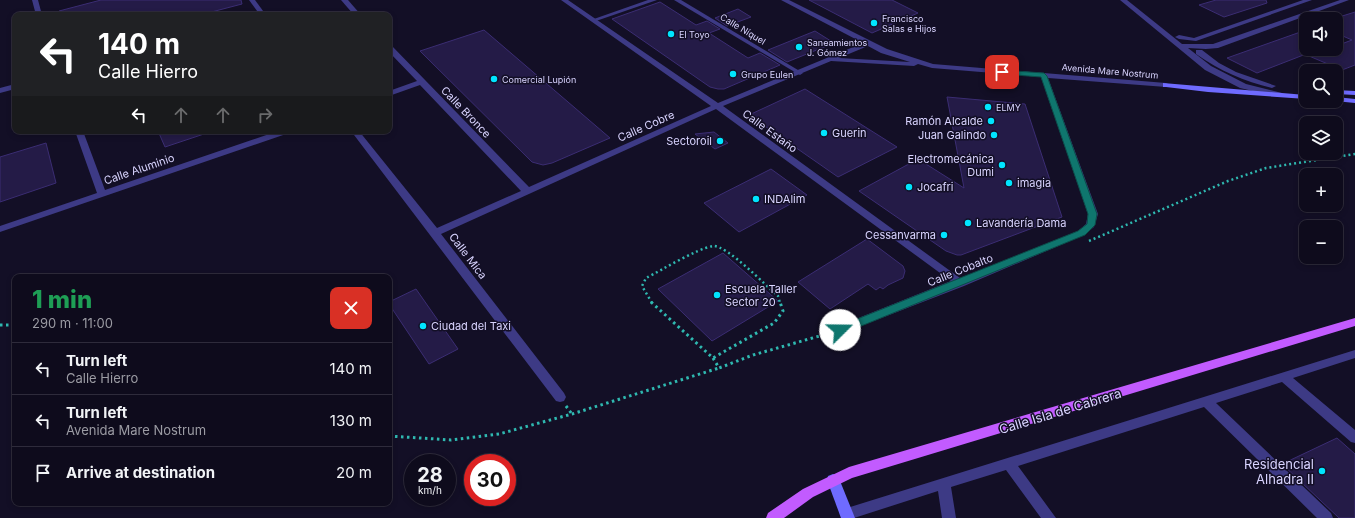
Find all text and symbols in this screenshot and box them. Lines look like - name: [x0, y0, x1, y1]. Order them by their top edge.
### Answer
- street label: Calle Níquel: [718, 11, 768, 47]
- map controls: [1299, 12, 1343, 264]
- button: sound: [1299, 12, 1343, 56]
- place label: Francisco Salas e Hijos: [882, 13, 937, 34]
- marker: Francisco Salas e Hijos: [869, 18, 879, 28]
- text: 140 m: [98, 27, 180, 61]
- icon: left: [32, 28, 84, 80]
- marker: El Toyo: [666, 29, 676, 39]
- place label: El Toyo: [679, 29, 710, 40]
- place label: Saneamientos J. Gómez: [807, 37, 867, 58]
- marker: Saneamientos J. Gómez: [794, 42, 804, 52]
- pin: [985, 55, 1019, 89]
- text: Calle Hierro: [98, 61, 198, 82]
- icon: arrive: [991, 61, 1013, 83]
- street label: Avenida Mare Nostrum: [1061, 61, 1159, 81]
- button: search: [1299, 64, 1343, 108]
- marker: Grupo Eulen: [728, 69, 738, 79]
- place label: Grupo Eulen: [741, 69, 793, 80]
- marker: Comercial Lupión: [489, 74, 499, 84]
- place label: Comercial Lupión: [502, 74, 576, 85]
- street label: Calle Bronce: [438, 83, 494, 141]
- marker: ELMY: [983, 102, 993, 112]
- place label: ELMY: [996, 102, 1021, 113]
- icon: left: [128, 104, 150, 126]
- icon: ahead: [170, 104, 192, 126]
- icon: ahead: [212, 104, 234, 126]
- icon: right: [254, 104, 276, 126]
- street label: Calle Estaño: [740, 106, 800, 156]
- street label: Calle Cobre: [615, 107, 677, 145]
- place label: Ramón Alcalde: [905, 114, 983, 128]
- marker: Ramón Alcalde: [986, 116, 996, 126]
- button: layers: [1299, 116, 1343, 160]
- place label: Guerin: [832, 126, 867, 140]
- marker: Guerin: [819, 128, 829, 138]
- place label: Juan Galindo: [918, 128, 986, 142]
- marker: Juan Galindo: [989, 130, 999, 140]
- place label: Sectoroil: [666, 134, 712, 148]
- marker: Sectoroil: [715, 136, 725, 146]
- street label: Calle Aluminio: [102, 150, 177, 188]
- place label: Electromecánica Dumi: [908, 152, 994, 179]
- marker: Electromecánica Dumi: [997, 160, 1007, 170]
- button: +: [1299, 168, 1343, 212]
- place label: imagia: [1017, 176, 1051, 190]
- marker: imagia: [1004, 178, 1014, 188]
- place label: Jocafri: [917, 180, 954, 194]
- marker: Jocafri: [904, 182, 914, 192]
- place label: INDAlim: [764, 192, 805, 206]
- marker: INDAlim: [751, 194, 761, 204]
- place label: Lavandería Dama: [976, 216, 1066, 230]
- marker: Lavandería Dama: [963, 218, 973, 228]
- button: −: [1299, 220, 1343, 264]
- place label: Cessanvarma: [865, 228, 936, 242]
- street label: Calle Mica: [446, 230, 490, 282]
- marker: Cessanvarma: [939, 230, 949, 240]
- street label: Calle Cobalto: [925, 250, 995, 290]
- place label: Escuela Taller Sector 20: [725, 282, 797, 309]
- text: 1 min: [32, 285, 92, 314]
- button: close: [330, 287, 372, 329]
- marker: Escuela Taller Sector 20: [712, 290, 722, 300]
- position arrow: [819, 309, 861, 351]
- text: 290 m · 11:00: [32, 315, 113, 331]
- place label: Ciudad del Taxi: [431, 319, 511, 333]
- marker: Ciudad del Taxi: [418, 321, 428, 331]
- text: Turn left: [66, 351, 127, 370]
- icon: left: [32, 358, 54, 380]
- text: 140 m: [329, 359, 372, 378]
- text: Calle Hierro: [66, 370, 138, 386]
- street label: Calle Isla de Cabrera: [997, 385, 1123, 437]
- text: Turn left: [66, 403, 127, 422]
- icon: left: [32, 410, 54, 432]
- text: 130 m: [330, 411, 372, 430]
- text: Avenida Mare Nostrum: [66, 422, 206, 438]
- speed limit sign: 30: [464, 454, 516, 506]
- place label: Residencial Alhadra II: [1244, 456, 1314, 487]
- icon: arrive: [32, 462, 54, 484]
- text: Arrive at destination: [66, 463, 215, 482]
- text: 20 m: [336, 463, 372, 482]
- text: 28: [417, 463, 443, 487]
- marker: Residencial Alhadra II: [1317, 466, 1327, 476]
- text: km/h: [418, 484, 442, 496]

